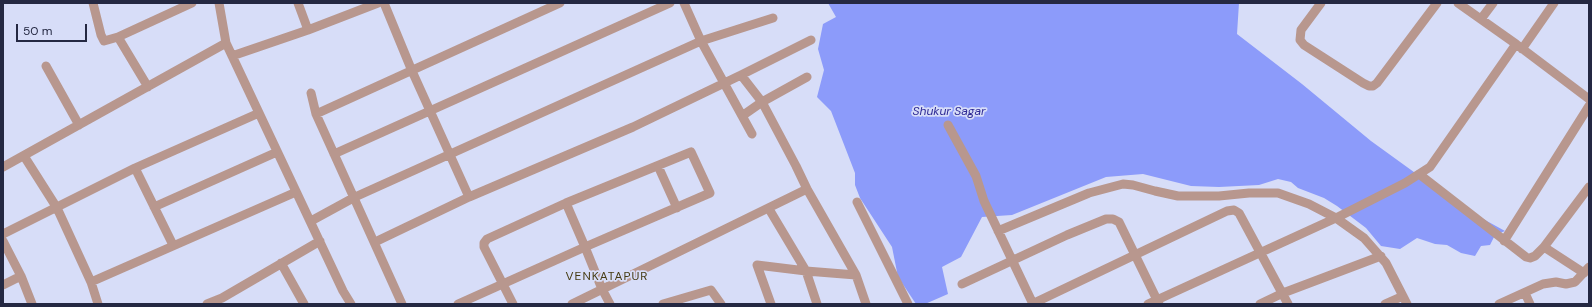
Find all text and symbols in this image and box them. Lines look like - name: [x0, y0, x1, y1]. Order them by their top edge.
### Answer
- scale bar: [18, 16, 89, 42]
- text: 50 m: [23, 23, 52, 39]
- water label: Shukur Sagar: [912, 105, 986, 119]
- district label: VENKATAPUR: [566, 270, 648, 284]

